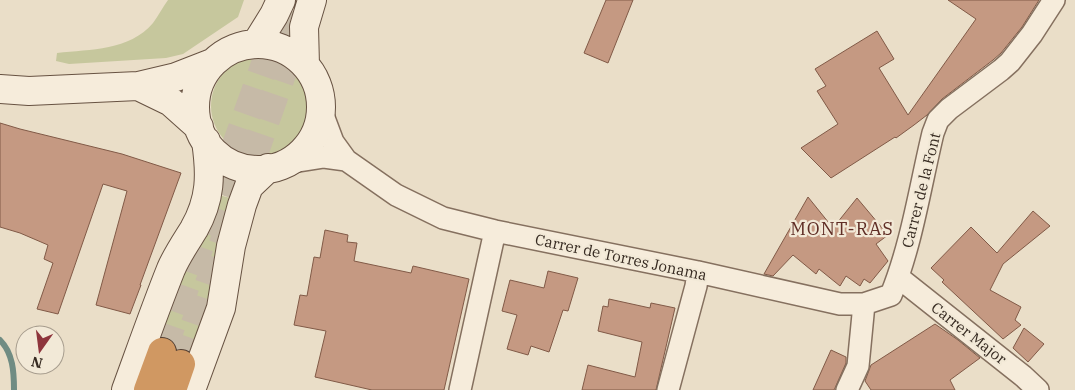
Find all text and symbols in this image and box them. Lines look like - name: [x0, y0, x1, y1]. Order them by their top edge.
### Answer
- street label: Carrer de la Font: [897, 130, 945, 250]
- district label: MONT-RAS: [790, 217, 894, 240]
- street label: Carrer de Torres Jonama: [533, 230, 709, 284]
- street label: Carrer Major: [928, 298, 1011, 368]
- north arrow: [15, 325, 65, 375]
- text: N: [29, 353, 44, 373]

